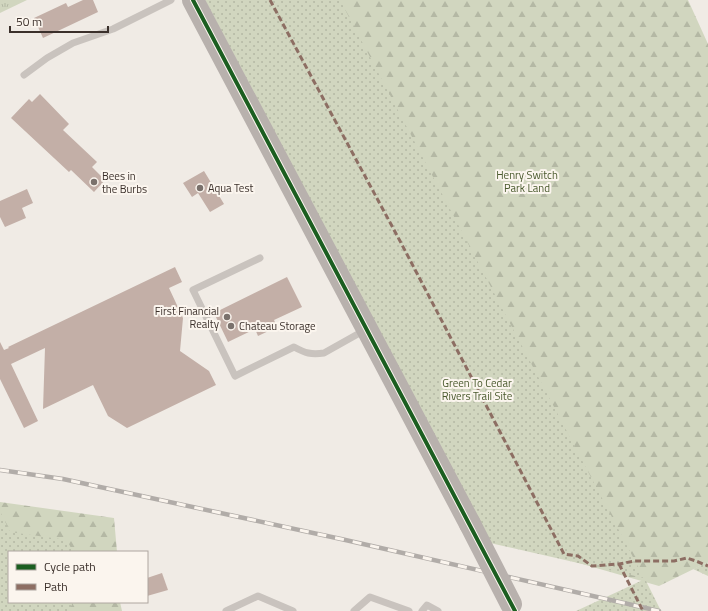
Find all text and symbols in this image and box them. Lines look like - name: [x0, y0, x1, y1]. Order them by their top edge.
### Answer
- scale bar: [10, 8, 108, 34]
- text: 50 m: [16, 12, 42, 31]
- park label: Henry Switch Park Land: [496, 167, 558, 196]
- place label: Bees in the Burbs: [102, 168, 147, 197]
- marker: Bees in the Burbs: [89, 177, 99, 187]
- place label: Aqua Test: [208, 180, 254, 196]
- marker: Aqua Test: [195, 183, 205, 193]
- place label: First Financial Realty: [155, 303, 220, 332]
- marker: First Financial Realty: [222, 312, 232, 322]
- place label: Chateau Storage: [239, 318, 316, 334]
- marker: Chateau Storage: [226, 321, 236, 331]
- park label: Green To Cedar Rivers Trail Site: [442, 375, 513, 404]
- legend: [8, 551, 148, 603]
- text: Cycle path: [44, 557, 96, 576]
- text: Path: [44, 577, 68, 596]

